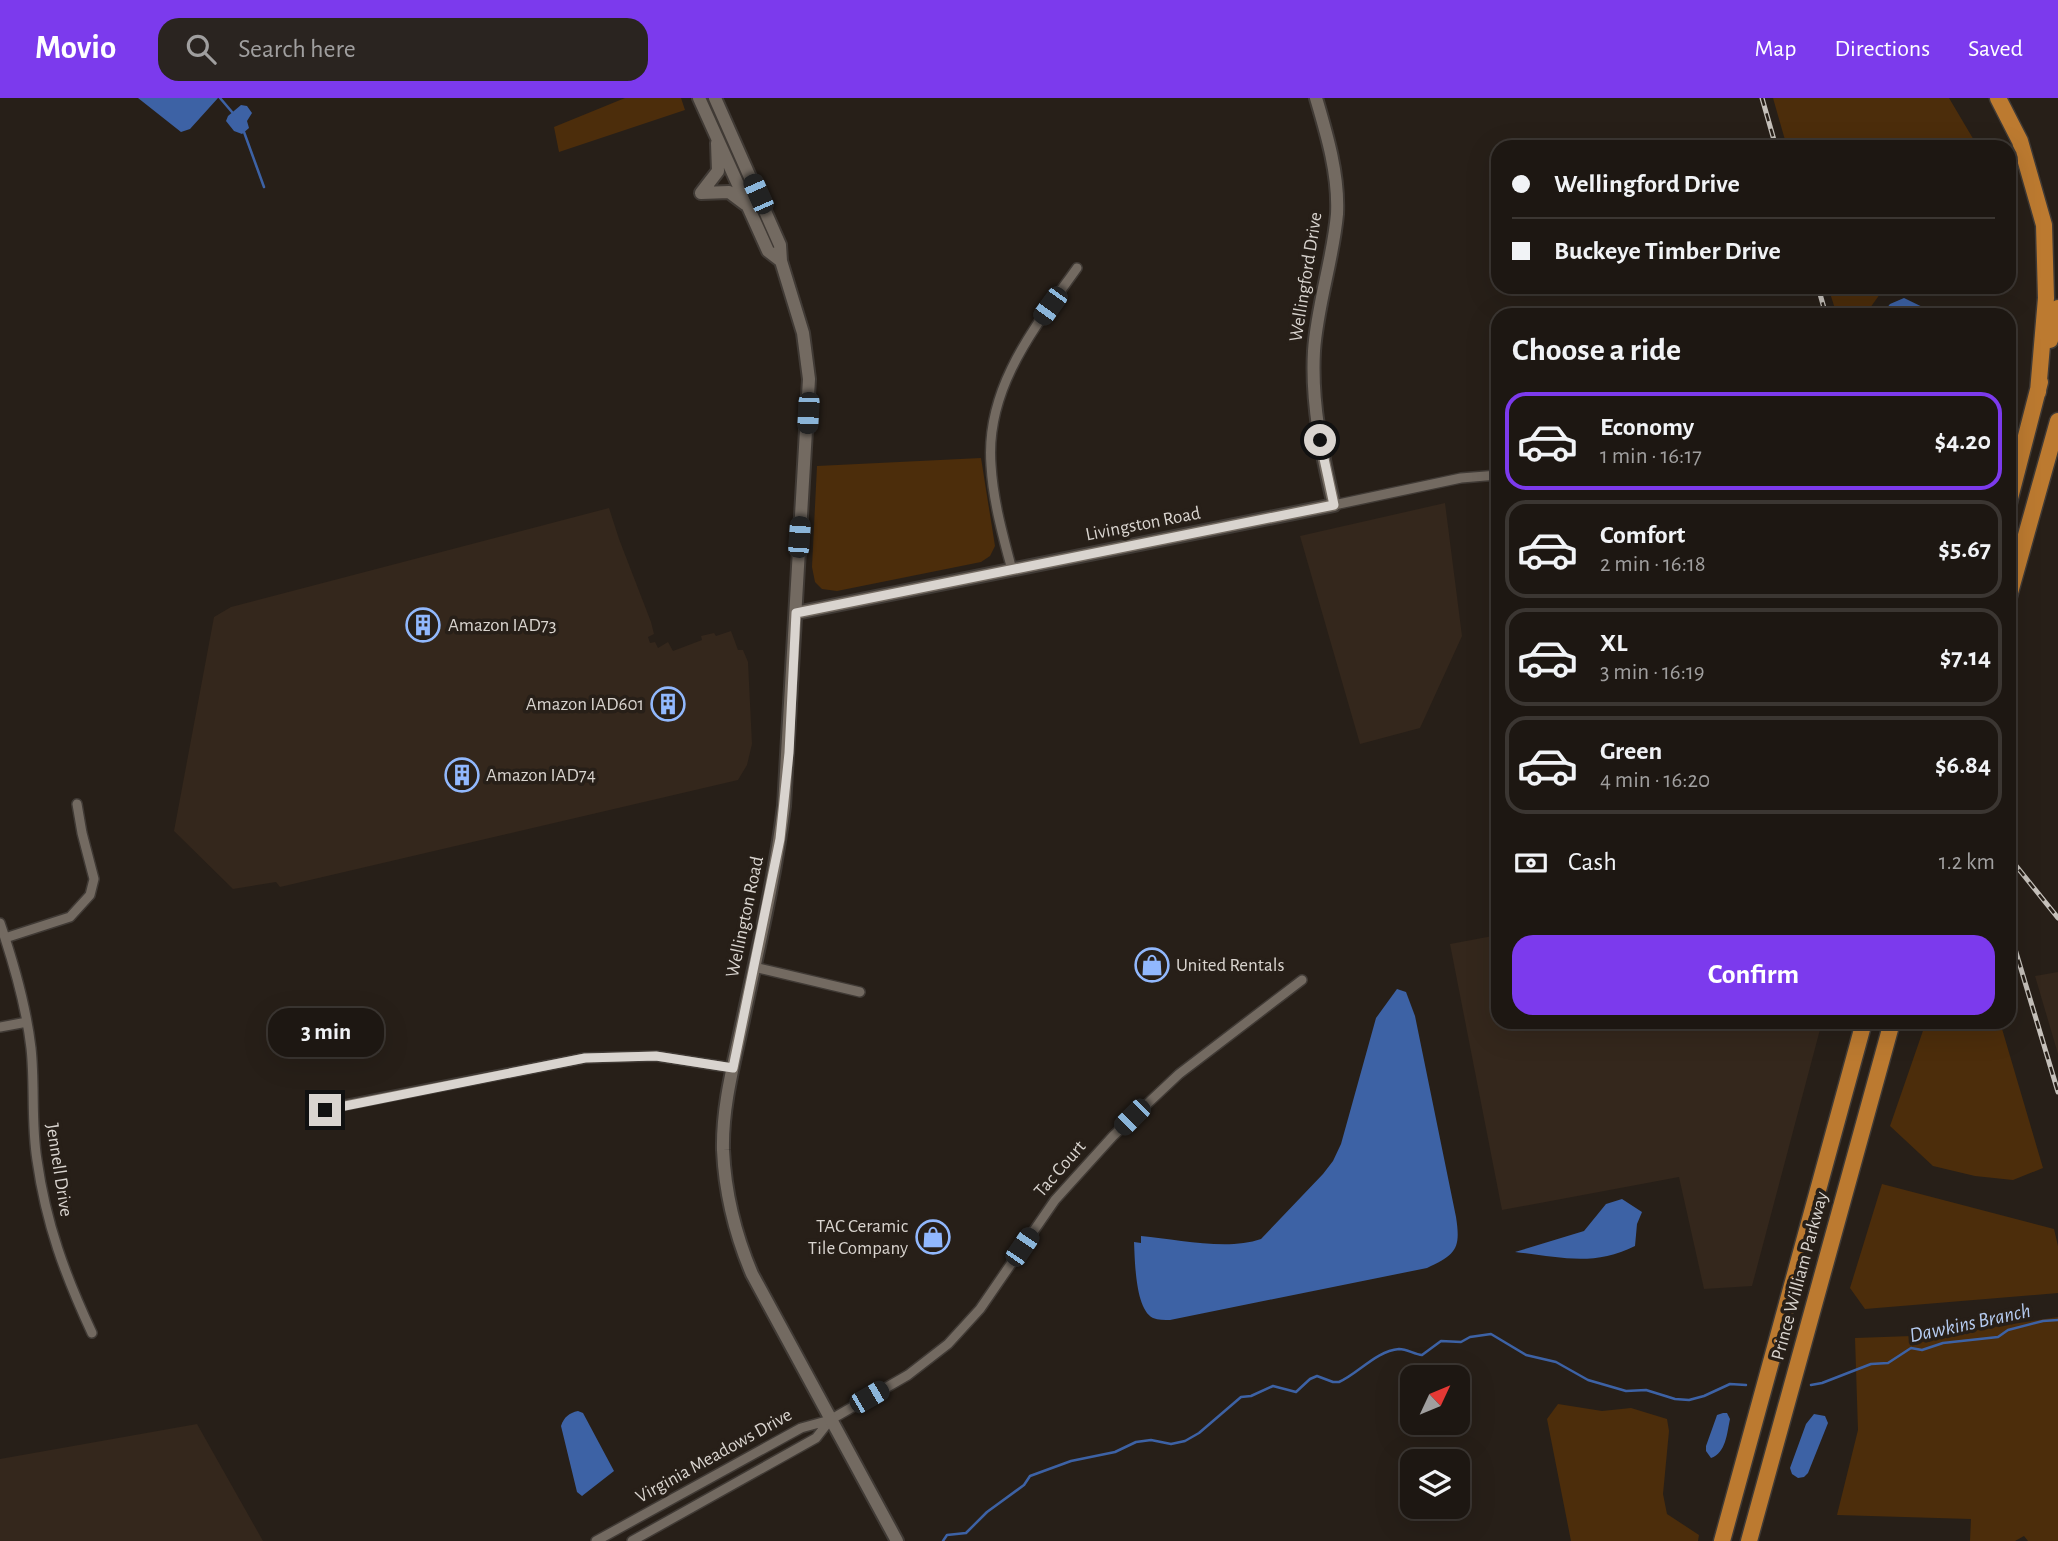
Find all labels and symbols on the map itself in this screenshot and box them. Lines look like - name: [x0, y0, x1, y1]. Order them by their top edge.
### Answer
- car: [740, 171, 777, 217]
- street label: Wellingford Drive: [1286, 211, 1326, 343]
- car: [1030, 283, 1071, 329]
- car: [797, 391, 820, 435]
- route start: [1304, 424, 1336, 456]
- street label: Livingston Road: [1084, 503, 1202, 544]
- car: [788, 515, 811, 559]
- building icon: Amazon IAD73: [404, 606, 442, 644]
- place label: Amazon IAD73: [448, 616, 557, 635]
- building icon: Amazon IAD601: [649, 685, 687, 723]
- place label: Amazon IAD601: [526, 695, 644, 714]
- building icon: Amazon IAD74: [443, 756, 481, 794]
- place label: Amazon IAD74: [486, 766, 596, 785]
- street label: Wellington Road: [723, 854, 767, 979]
- shop icon: United Rentals: [1133, 946, 1171, 984]
- place label: United Rentals: [1176, 956, 1284, 975]
- callout: 3 min: [267, 1009, 383, 1058]
- route end: [309, 1094, 341, 1126]
- car: [1110, 1095, 1155, 1139]
- street label: Jennell Drive: [42, 1122, 76, 1218]
- street label: Tac Court: [1031, 1137, 1089, 1201]
- street label: Prince William Parkway: [1768, 1190, 1832, 1362]
- place label: TAC Ceramic Tile Company: [808, 1217, 908, 1258]
- shop icon: TAC Ceramic Tile Company: [914, 1218, 952, 1256]
- car: [1002, 1224, 1043, 1270]
- water label: Dawkins Branch: [1908, 1300, 2032, 1346]
- north arrow: [1400, 1365, 1470, 1435]
- car: [846, 1377, 893, 1417]
- street label: Virginia Meadows Drive: [633, 1405, 795, 1507]

